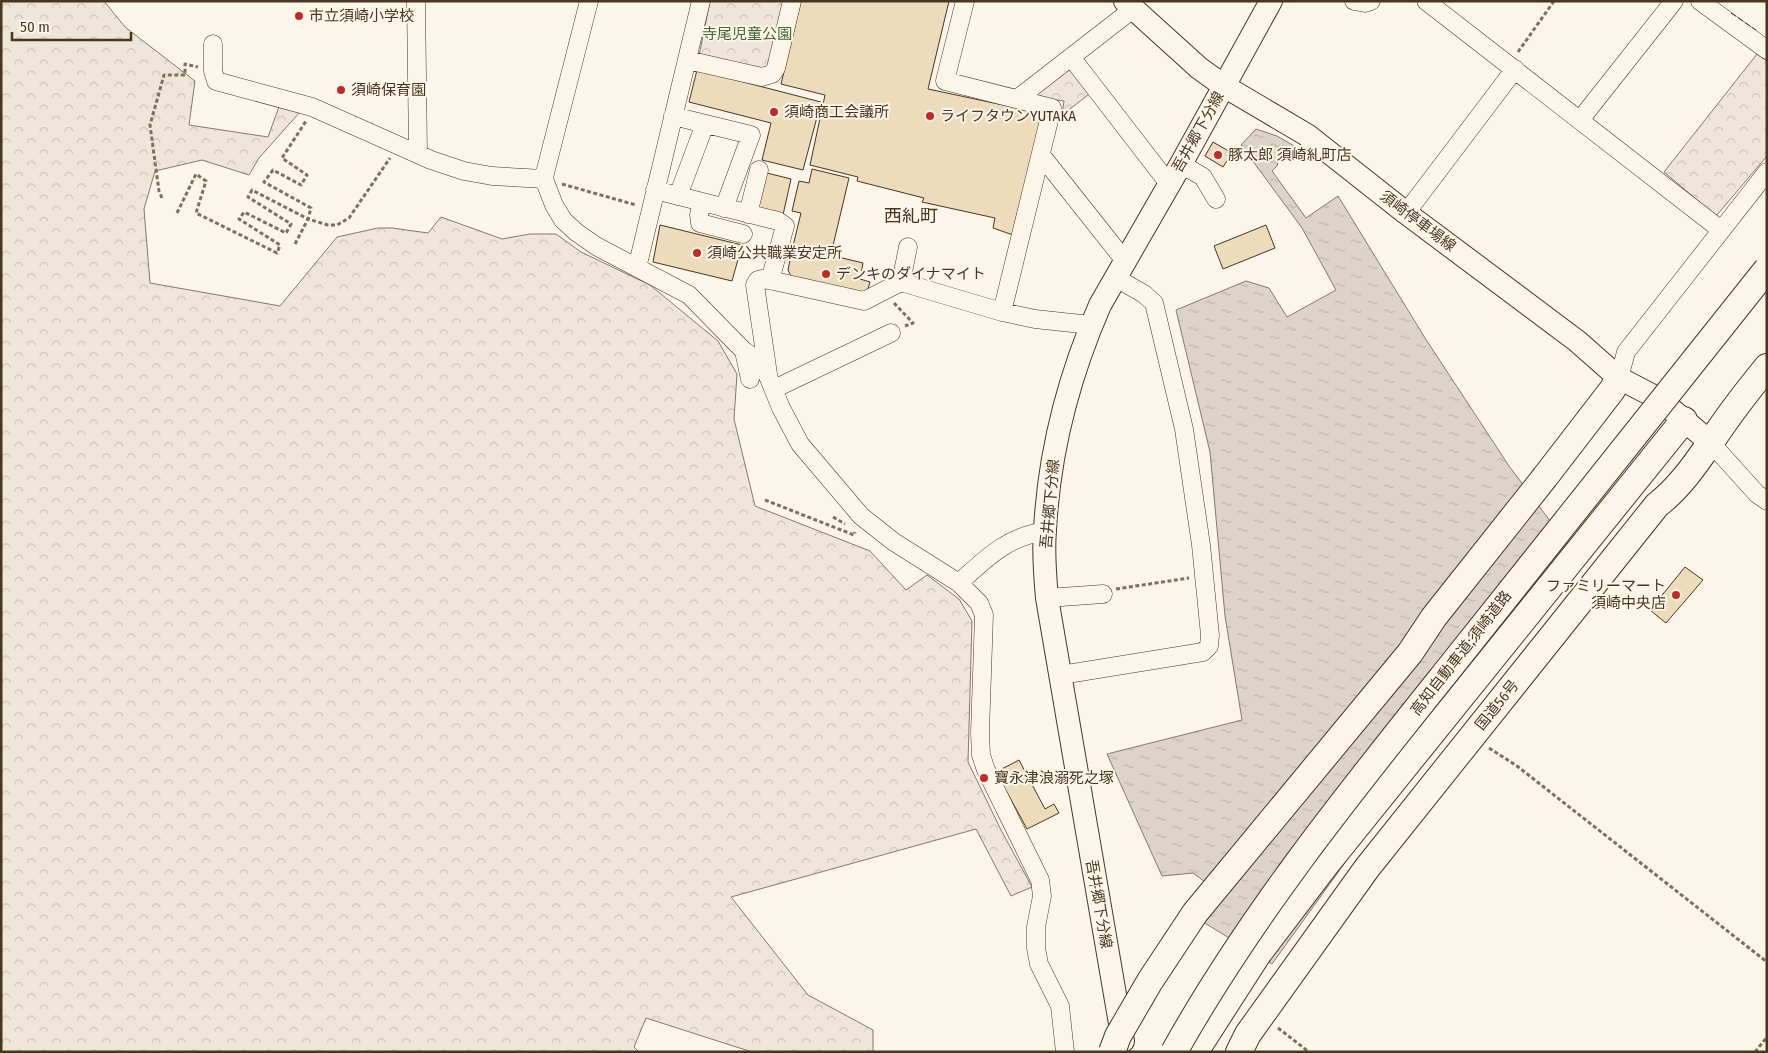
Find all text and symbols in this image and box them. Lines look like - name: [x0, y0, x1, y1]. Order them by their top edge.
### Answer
- place label: 市立須崎小学校: [309, 7, 414, 25]
- scale bar: [12, 10, 131, 42]
- marker: 市立須崎小学校: [293, 10, 305, 22]
- text: 50 m: [20, 18, 50, 36]
- park label: 寺尾児童公園: [702, 25, 792, 43]
- place label: 須崎保育園: [351, 81, 426, 99]
- marker: 須崎保育園: [335, 84, 347, 96]
- street label: 吾井郷下分線: [1168, 88, 1228, 176]
- place label: 須崎商工会議所: [784, 103, 889, 121]
- marker: 須崎商工会議所: [768, 106, 780, 118]
- place label: ライフタウンYUTAKA: [940, 107, 1076, 125]
- marker: ライフタウンYUTAKA: [924, 110, 936, 122]
- place label: 豚太郎 須崎糺町店: [1228, 146, 1352, 164]
- marker: 豚太郎 須崎糺町店: [1212, 149, 1224, 161]
- street label: 須崎停車場線: [1377, 187, 1459, 255]
- district label: 西糺町: [884, 205, 938, 227]
- place label: 須崎公共職業安定所: [707, 244, 842, 262]
- marker: 須崎公共職業安定所: [691, 247, 703, 259]
- place label: デンキのダイナマイト: [836, 265, 986, 283]
- marker: デンキのダイナマイト: [820, 268, 832, 280]
- street label: 吾井郷下分線: [1037, 458, 1063, 550]
- place label: ファミリーマート 須崎中央店: [1546, 577, 1666, 612]
- street label: 高知自動車道;須崎道路: [1407, 587, 1515, 719]
- marker: ファミリーマート 須崎中央店: [1670, 589, 1682, 601]
- street label: 国道56号: [1471, 676, 1523, 734]
- place label: 寶永津浪溺死之塚: [994, 769, 1114, 787]
- marker: 寶永津浪溺死之塚: [978, 772, 990, 784]
- street label: 吾井郷下分線: [1082, 858, 1116, 950]

